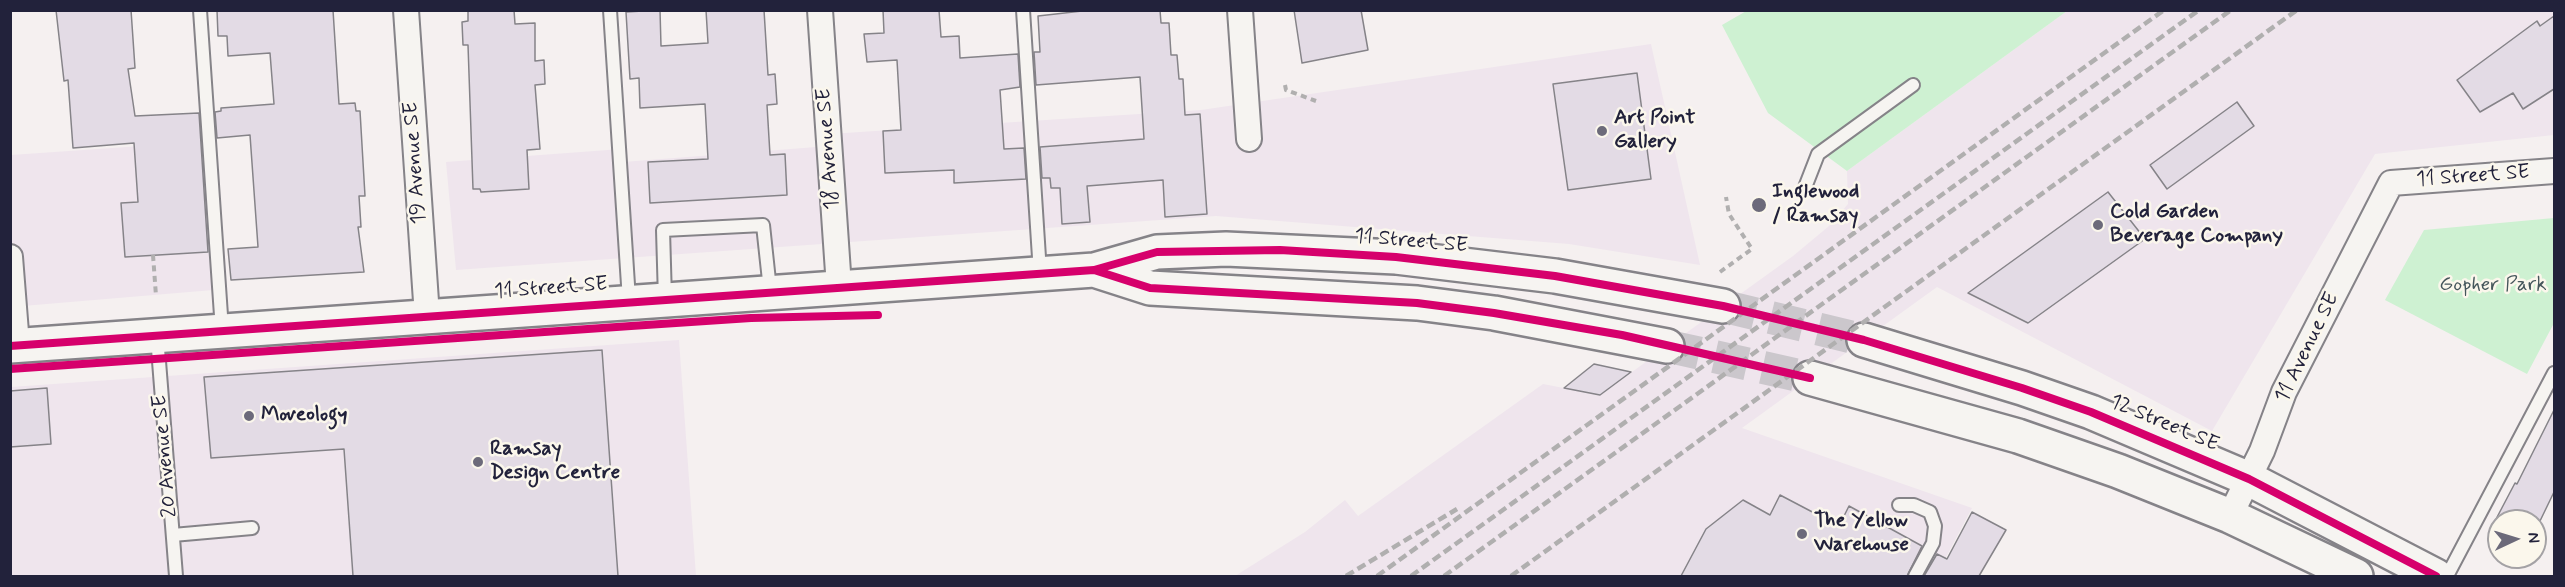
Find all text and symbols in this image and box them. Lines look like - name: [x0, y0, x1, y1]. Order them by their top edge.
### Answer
- street label: 18 Avenue SE: [812, 87, 846, 211]
- street label: 19 Avenue SE: [399, 101, 433, 225]
- place label: Art Point Gallery: [1614, 106, 1696, 156]
- marker: Art Point Gallery: [1595, 124, 1609, 138]
- street label: 11 Street SE: [2415, 160, 2531, 194]
- place label: Inglewood / Ramsay: [1772, 180, 1859, 230]
- marker: Inglewood / Ramsay: [1750, 196, 1768, 214]
- place label: Cold Garden Beverage Company: [2110, 200, 2283, 250]
- marker: Cold Garden Beverage Company: [2091, 218, 2105, 232]
- street label: 11 Street SE: [1353, 224, 1469, 260]
- street label: 11 Street SE: [493, 272, 609, 306]
- park label: Gopher Park: [2439, 273, 2547, 299]
- street label: 11 Avenue SE: [2270, 289, 2346, 407]
- street label: 12 Street SE: [2106, 390, 2222, 458]
- street label: 20 Avenue SE: [148, 393, 184, 519]
- place label: Moveology: [261, 403, 348, 429]
- marker: Moveology: [242, 409, 256, 423]
- place label: Ramsay Design Centre: [490, 437, 620, 487]
- marker: Ramsay Design Centre: [471, 455, 485, 469]
- place label: The Yellow Warehouse: [1814, 509, 1909, 559]
- north arrow: [2487, 509, 2547, 569]
- marker: The Yellow Warehouse: [1795, 527, 1809, 541]
- text: N: [2523, 532, 2544, 544]

